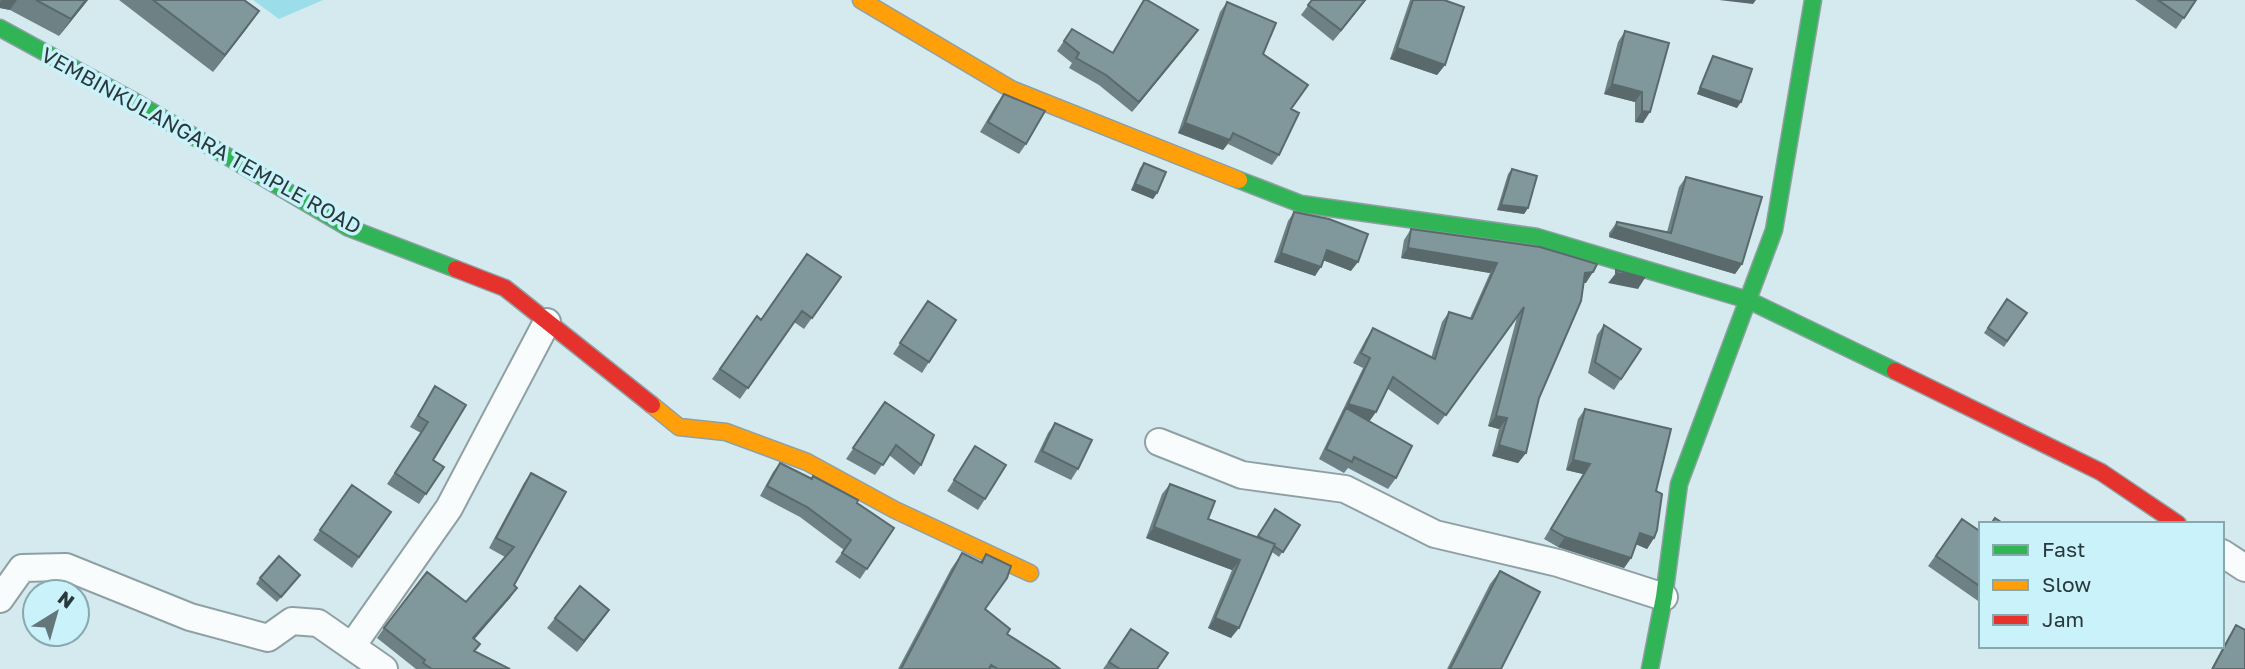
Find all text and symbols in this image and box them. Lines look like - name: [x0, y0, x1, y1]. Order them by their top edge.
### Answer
- street label: VEMBINKULANGARA TEMPLE ROAD: [37, 41, 366, 239]
- legend: [1979, 522, 2224, 648]
- text: Fast: [2042, 536, 2085, 562]
- text: Slow: [2042, 571, 2091, 597]
- north arrow: [21, 578, 91, 648]
- text: N: [54, 585, 79, 613]
- text: Jam: [2042, 606, 2084, 632]

